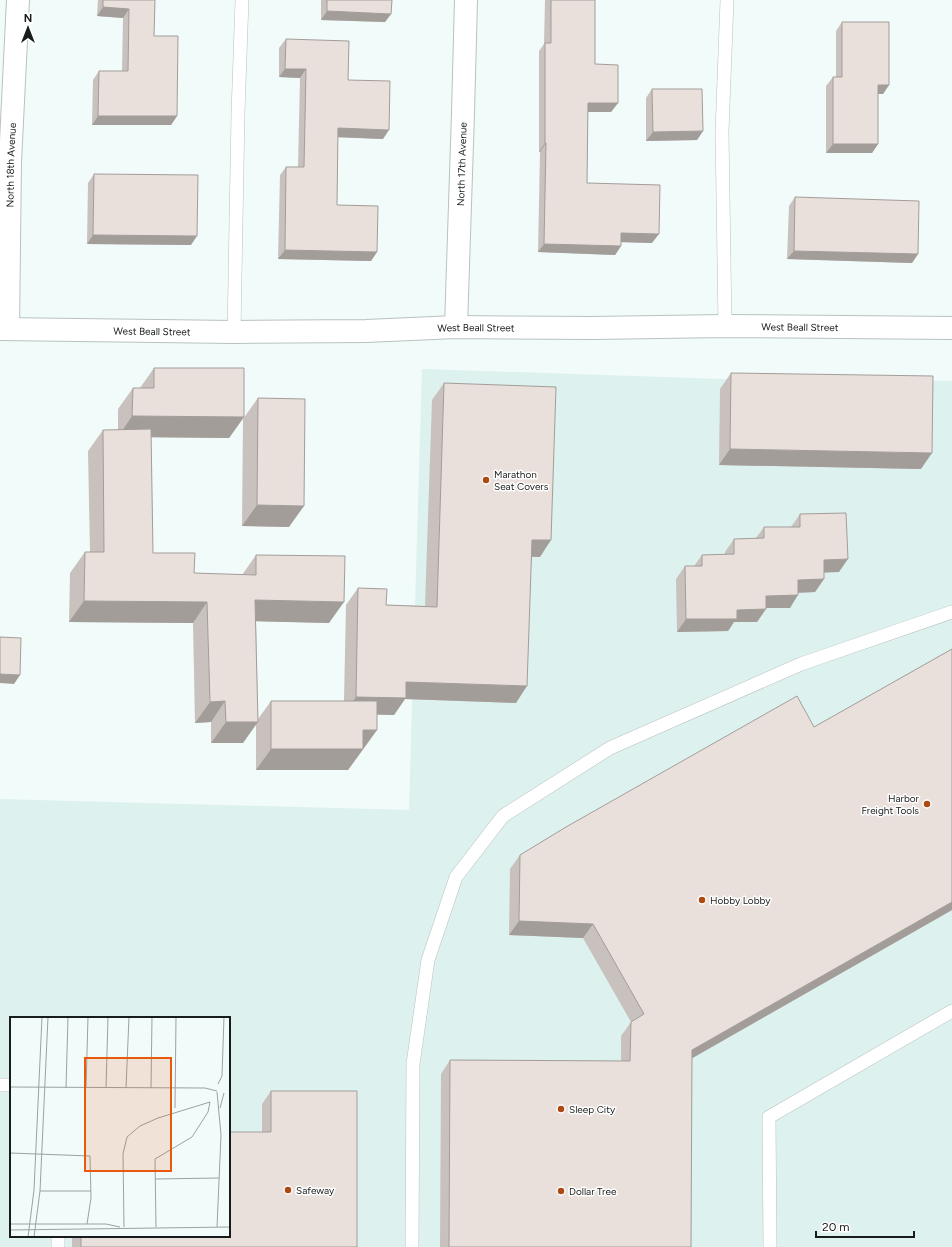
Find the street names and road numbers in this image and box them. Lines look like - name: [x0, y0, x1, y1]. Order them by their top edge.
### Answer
- street label: North 17th Avenue: [453, 121, 469, 206]
- street label: North 18th Avenue: [3, 122, 18, 208]
- street label: West Beall Street: [437, 320, 515, 334]
- street label: West Beall Street: [761, 320, 839, 334]
- street label: West Beall Street: [113, 324, 191, 338]

